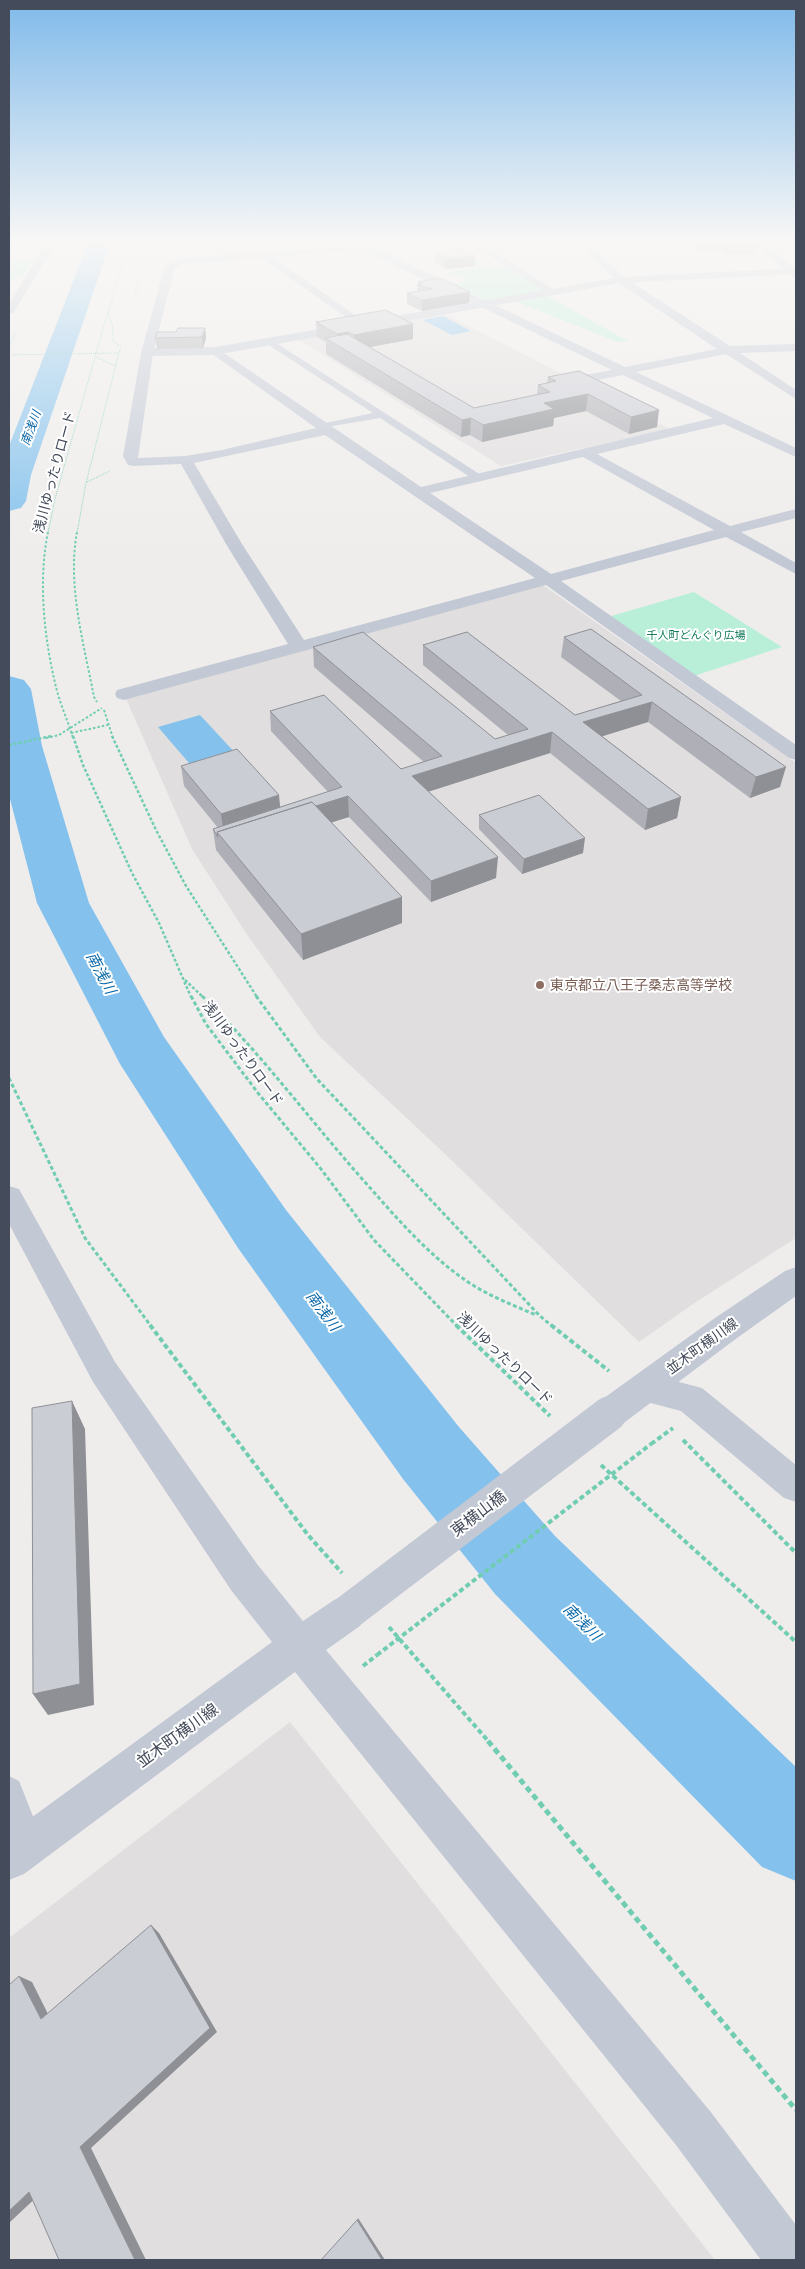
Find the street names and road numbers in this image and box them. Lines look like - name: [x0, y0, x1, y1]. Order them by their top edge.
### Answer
- street label: 浅川ゆったりロード: [29, 409, 78, 535]
- street label: 浅川ゆったりロード: [199, 997, 287, 1109]
- street label: 浅川ゆったりロード: [454, 1308, 557, 1408]
- street label: 並木町横川線: [663, 1314, 741, 1377]
- street label: 東横山橋: [446, 1486, 510, 1540]
- street label: 並木町横川線: [132, 1699, 222, 1771]

